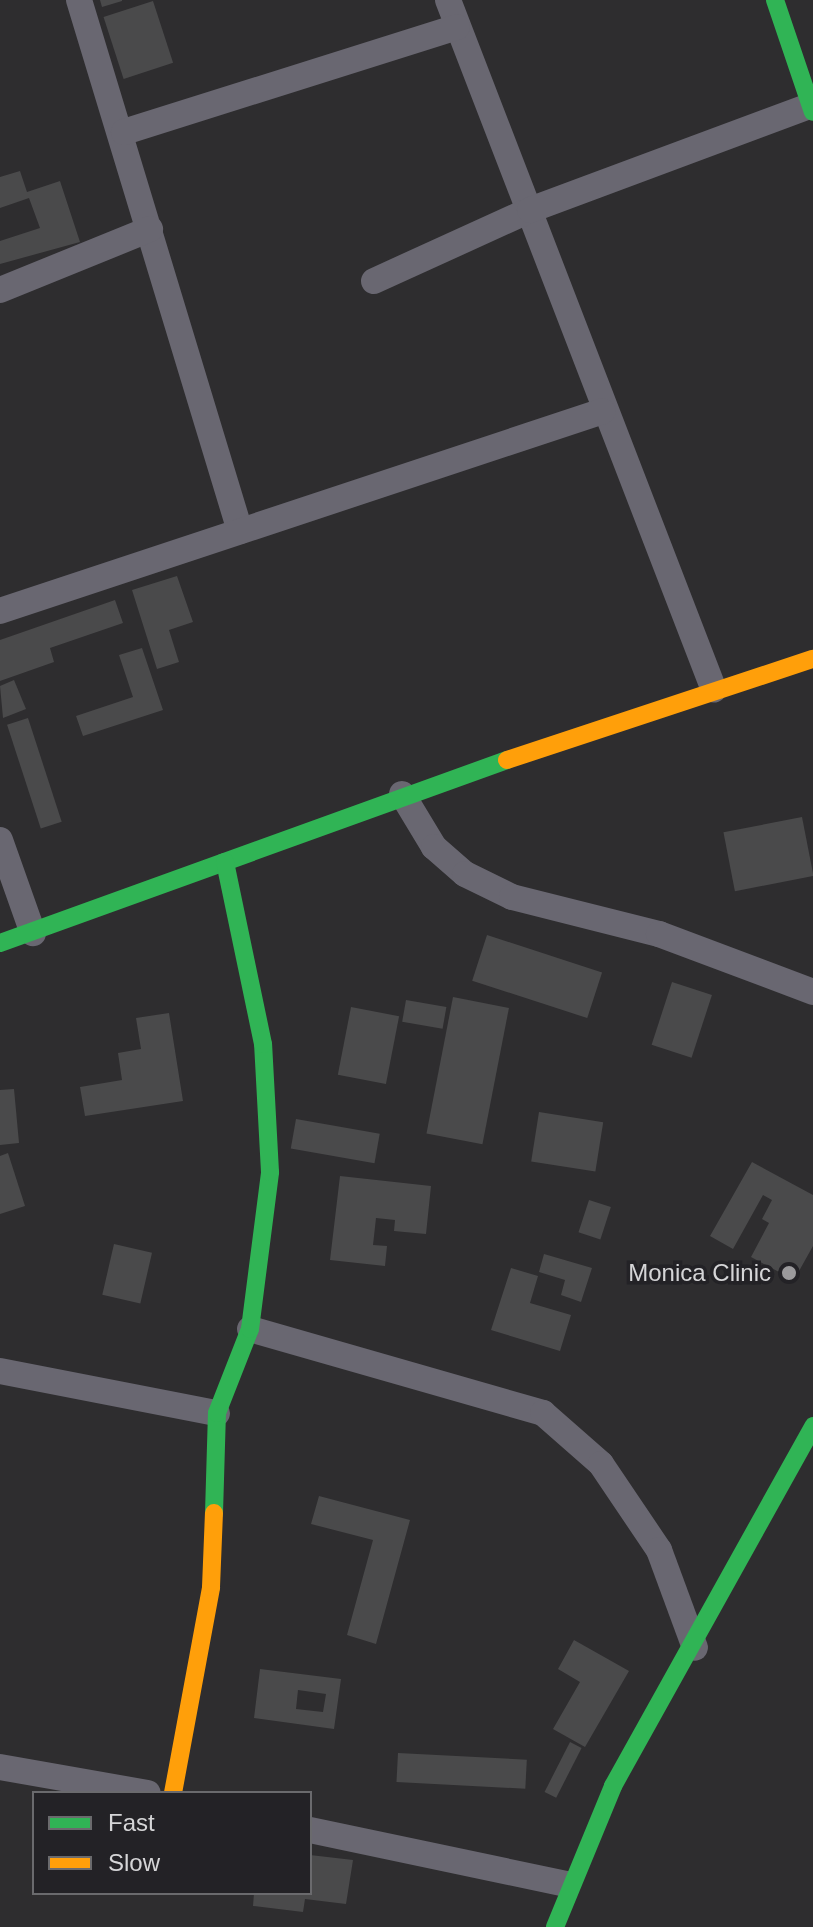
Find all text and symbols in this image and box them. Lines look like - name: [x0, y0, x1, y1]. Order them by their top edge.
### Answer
- place label: Monica Clinic: [628, 1259, 771, 1287]
- marker: Monica Clinic: [778, 1262, 800, 1284]
- legend: [32, 1791, 312, 1895]
- text: Fast: [108, 1809, 155, 1836]
- text: Slow: [108, 1849, 160, 1876]

